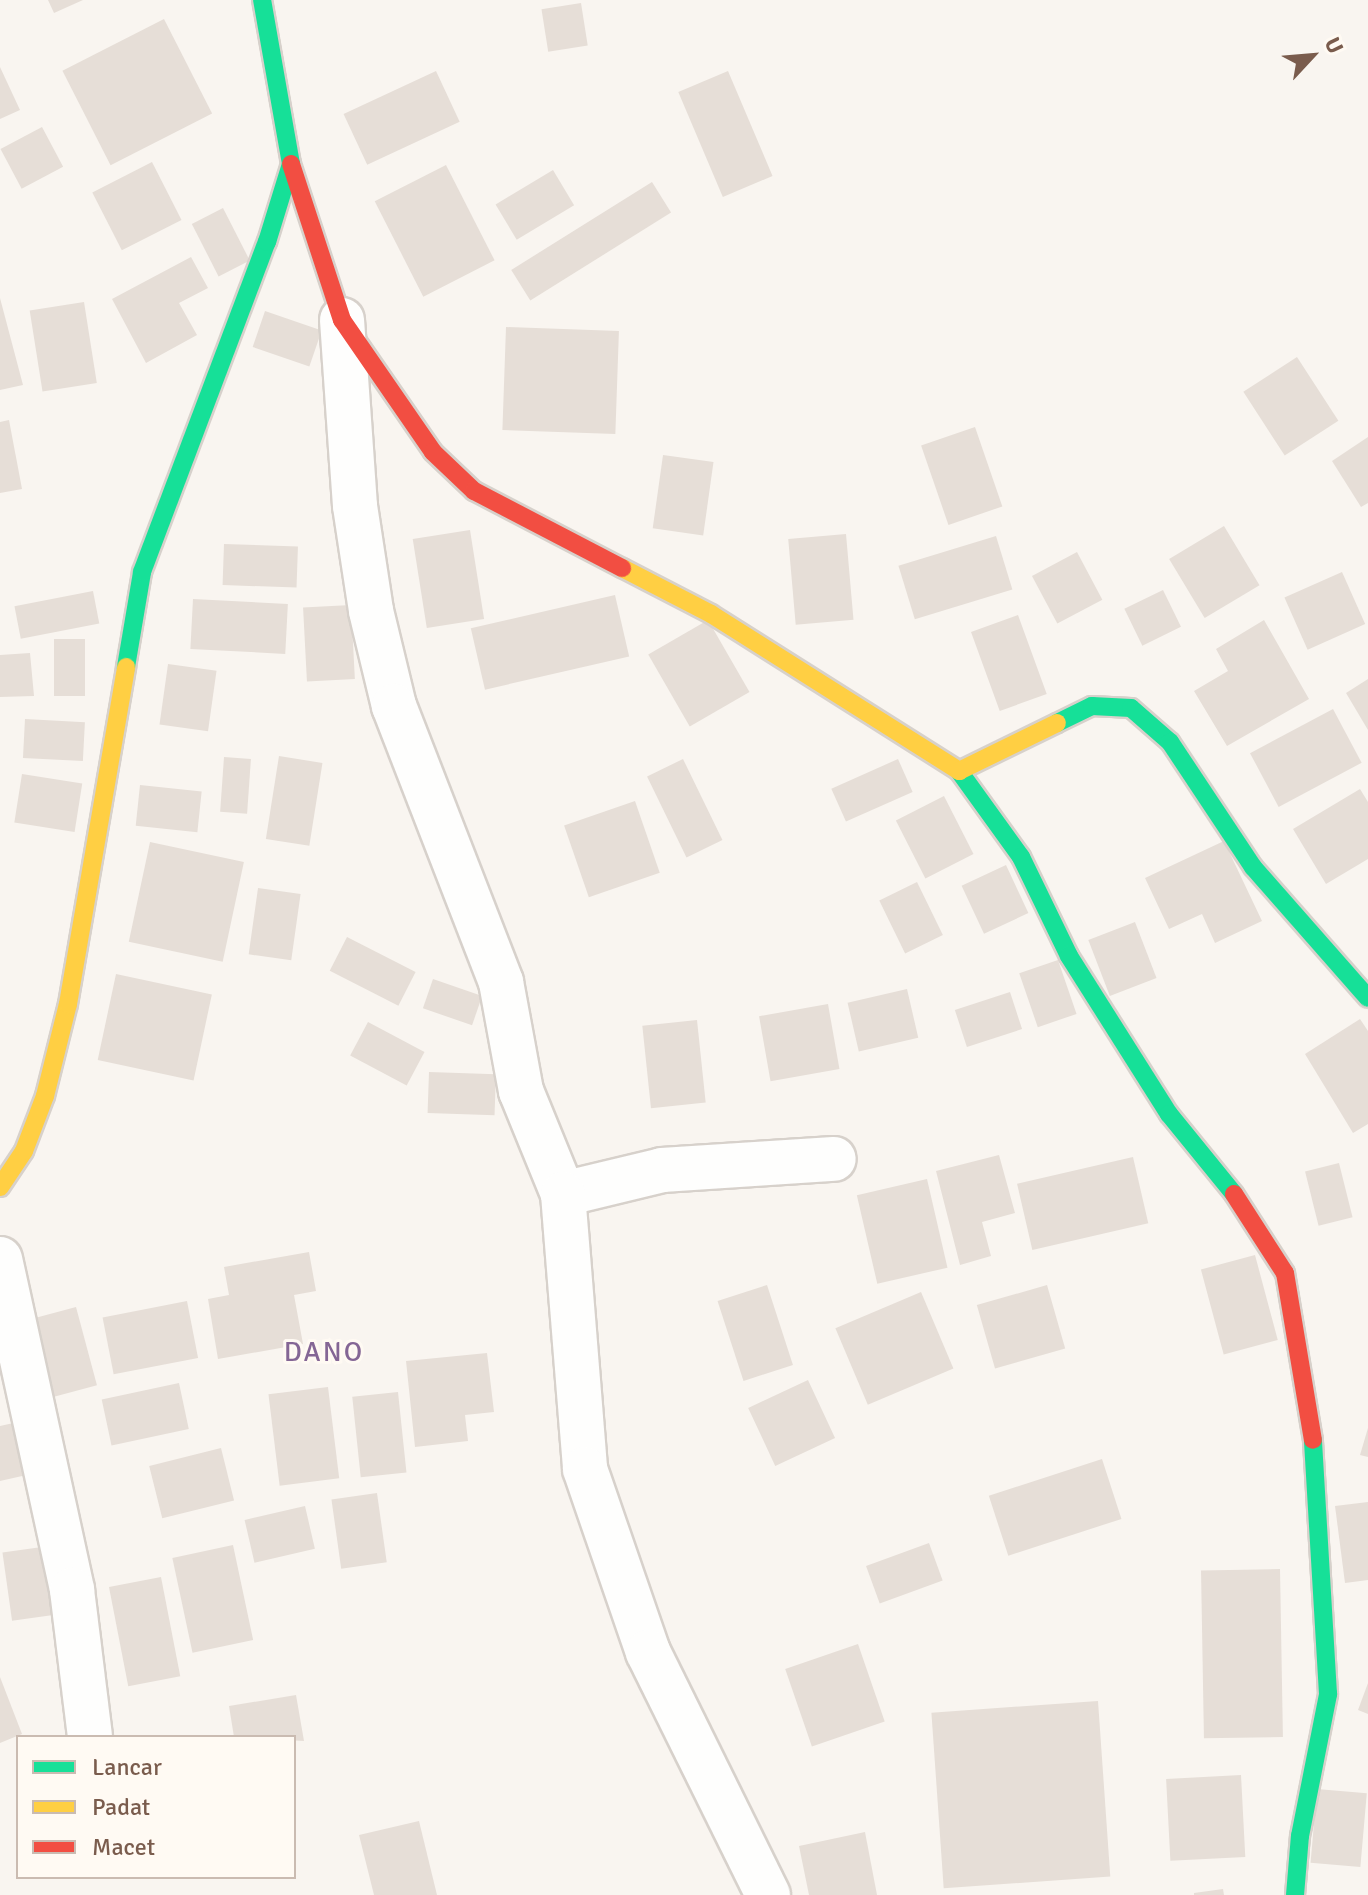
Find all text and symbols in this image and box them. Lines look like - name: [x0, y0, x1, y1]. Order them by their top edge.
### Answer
- north arrow: [1272, 16, 1352, 96]
- text: U: [1319, 33, 1349, 58]
- district label: DANO: [284, 1335, 364, 1369]
- legend: [16, 1735, 296, 1879]
- text: Lancar: [92, 1752, 162, 1782]
- text: Padat: [92, 1792, 150, 1822]
- text: Macet: [92, 1832, 155, 1862]

